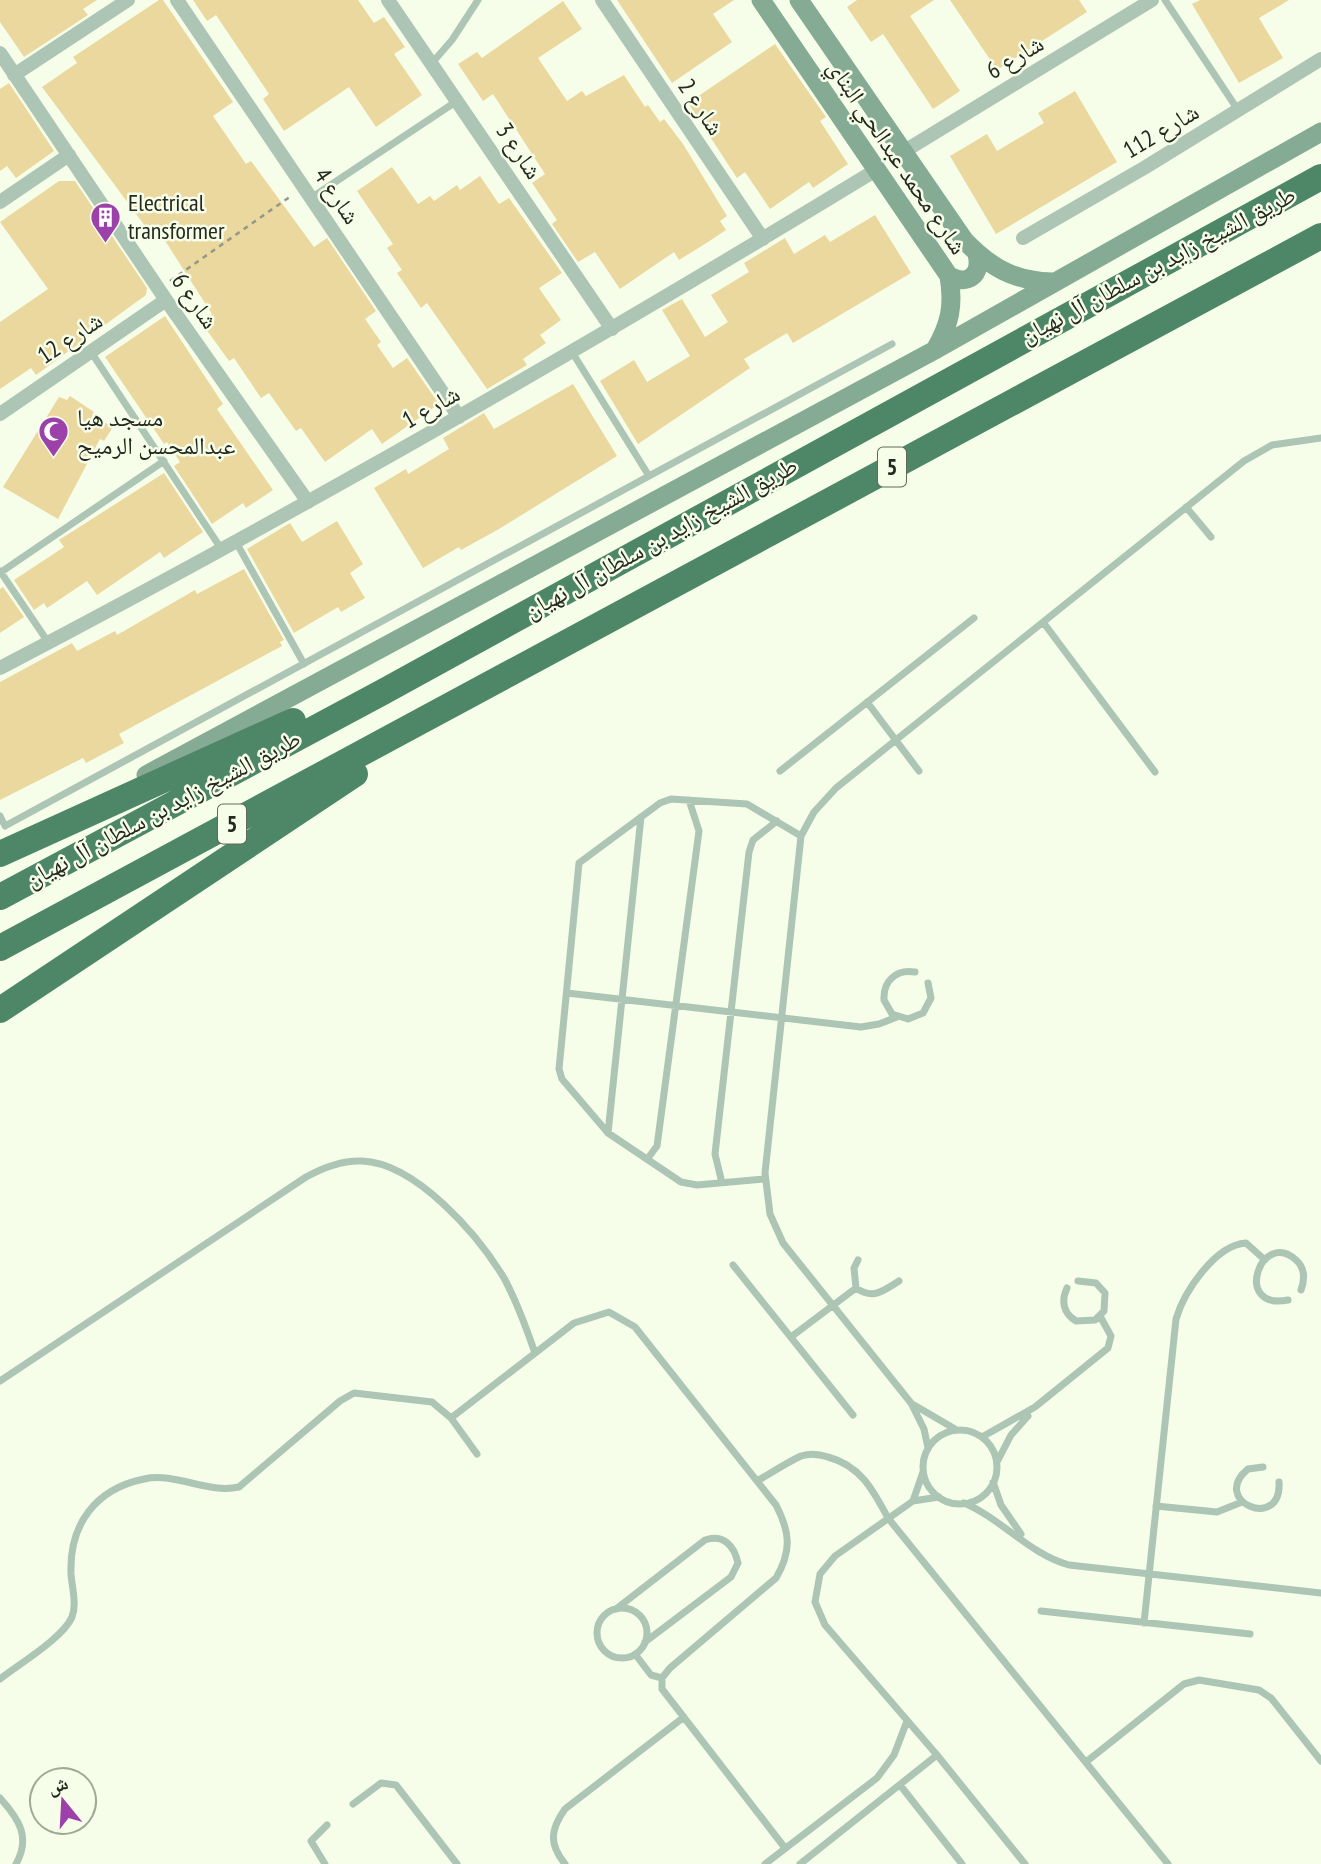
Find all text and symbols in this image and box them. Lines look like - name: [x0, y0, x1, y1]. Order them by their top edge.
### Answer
- street label: شارع 6: [980, 27, 1049, 86]
- street label: شارع محمد عبدالحي البناي: [817, 53, 974, 262]
- street label: شارع 2: [671, 73, 731, 141]
- street label: شارع 112: [1117, 96, 1204, 165]
- street label: شارع 3: [489, 117, 549, 185]
- street label: شارع 4: [307, 162, 367, 230]
- street label: طريق الشيخ زايد بن سلطان آل نهيان: [1015, 179, 1301, 350]
- place label: Electrical transformer: [128, 187, 225, 246]
- building icon: Electrical transformer: [88, 200, 122, 244]
- street label: شارع 6: [165, 267, 226, 335]
- street label: شارع 12: [31, 305, 108, 371]
- street label: شارع 1: [396, 378, 465, 435]
- place label: مسجد هيا عبدالمحسن الرميح: [77, 402, 235, 461]
- mosque icon: مسجد هيا عبدالمحسن الرميح: [37, 415, 71, 459]
- road number: 5: [878, 447, 906, 486]
- street label: طريق الشيخ زايد بن سلطان آل نهيان: [519, 449, 803, 626]
- street label: طريق الشيخ زايد بن سلطان آل نهيان: [20, 723, 306, 894]
- road number: 5: [218, 804, 246, 844]
- north arrow: [28, 1766, 98, 1836]
- text: ش: [44, 1770, 71, 1799]

